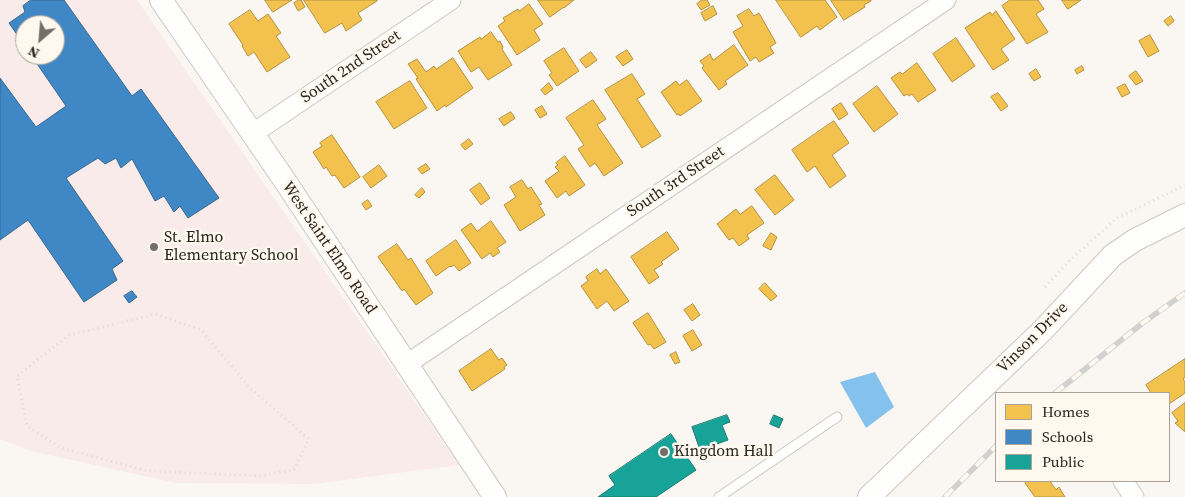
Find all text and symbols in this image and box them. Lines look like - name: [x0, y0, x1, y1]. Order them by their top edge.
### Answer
- north arrow: [15, 15, 65, 65]
- street label: South 2nd Street: [297, 26, 405, 108]
- text: N: [25, 41, 43, 64]
- street label: South 3rd Street: [624, 142, 728, 222]
- street label: West Saint Elmo Road: [278, 178, 380, 318]
- place label: St. Elmo Elementary School: [164, 228, 298, 266]
- marker: St. Elmo Elementary School: [148, 241, 160, 253]
- street label: Vinson Drive: [994, 299, 1072, 377]
- legend: [995, 392, 1170, 482]
- text: Homes: [1042, 401, 1089, 422]
- text: Schools: [1042, 426, 1093, 447]
- place label: Kingdom Hall: [674, 442, 773, 462]
- marker: Kingdom Hall: [658, 446, 670, 458]
- text: Public: [1042, 451, 1084, 472]

